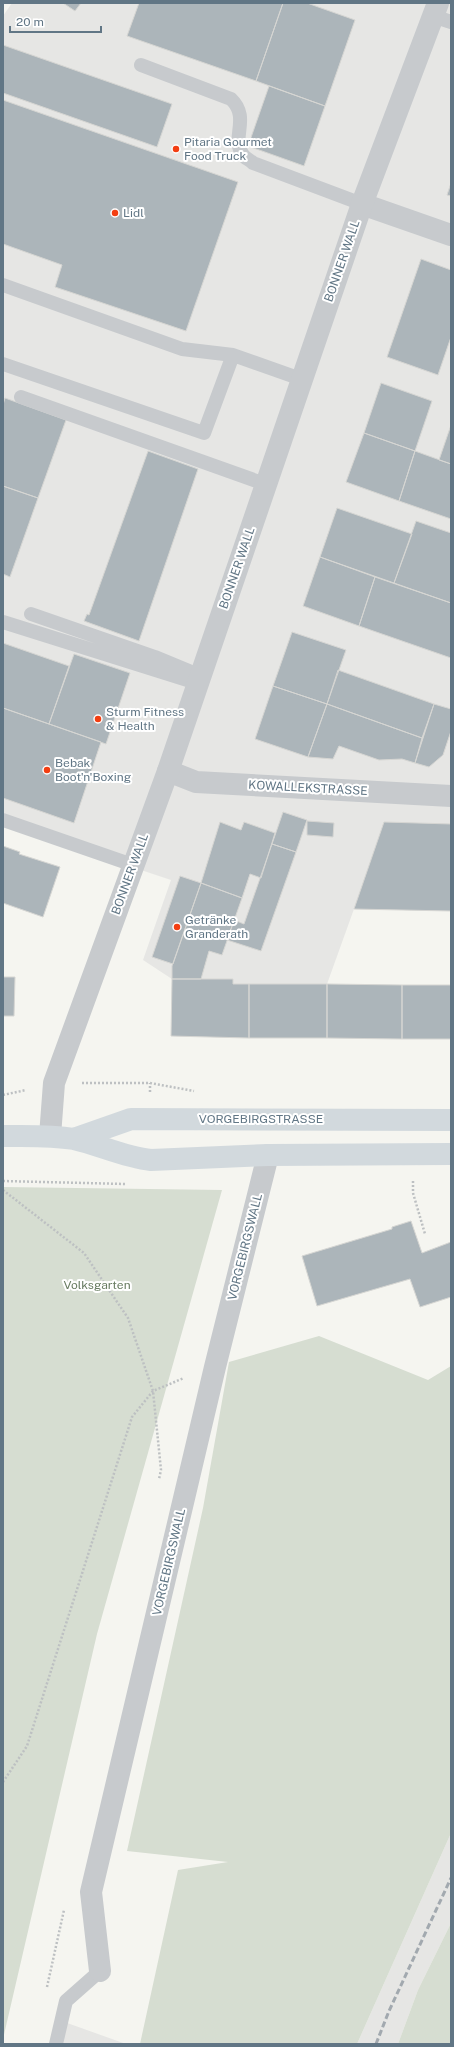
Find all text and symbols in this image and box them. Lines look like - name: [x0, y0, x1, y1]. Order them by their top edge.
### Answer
- scale bar: [10, 8, 101, 34]
- text: 20 m: [16, 15, 44, 29]
- place label: Pitaria Gourmet Food Truck: [184, 135, 272, 163]
- marker: Pitaria Gourmet Food Truck: [171, 144, 181, 154]
- place label: Lidl: [123, 206, 144, 220]
- marker: Lidl: [110, 208, 120, 218]
- street label: BONNER WALL: [321, 218, 363, 304]
- street label: BONNER WALL: [216, 525, 258, 611]
- place label: Sturm Fitness & Health: [106, 705, 184, 733]
- marker: Sturm Fitness & Health: [93, 714, 103, 724]
- place label: Bebak Boot'n'Boxing: [55, 756, 131, 784]
- marker: Bebak Boot'n'Boxing: [42, 765, 52, 775]
- street label: KOWALLEKSTRASSE: [248, 778, 368, 798]
- street label: BONNER WALL: [109, 831, 151, 917]
- place label: Getränke Granderath: [185, 913, 248, 941]
- marker: Getränke Granderath: [172, 922, 182, 932]
- street label: VORGEBIRGSTRASSE: [199, 1112, 323, 1126]
- street label: VORGEBIRGSWALL: [225, 1192, 265, 1302]
- park label: Volksgarten: [63, 1278, 131, 1292]
- street label: VORGEBIRGSWALL: [150, 1507, 188, 1617]

